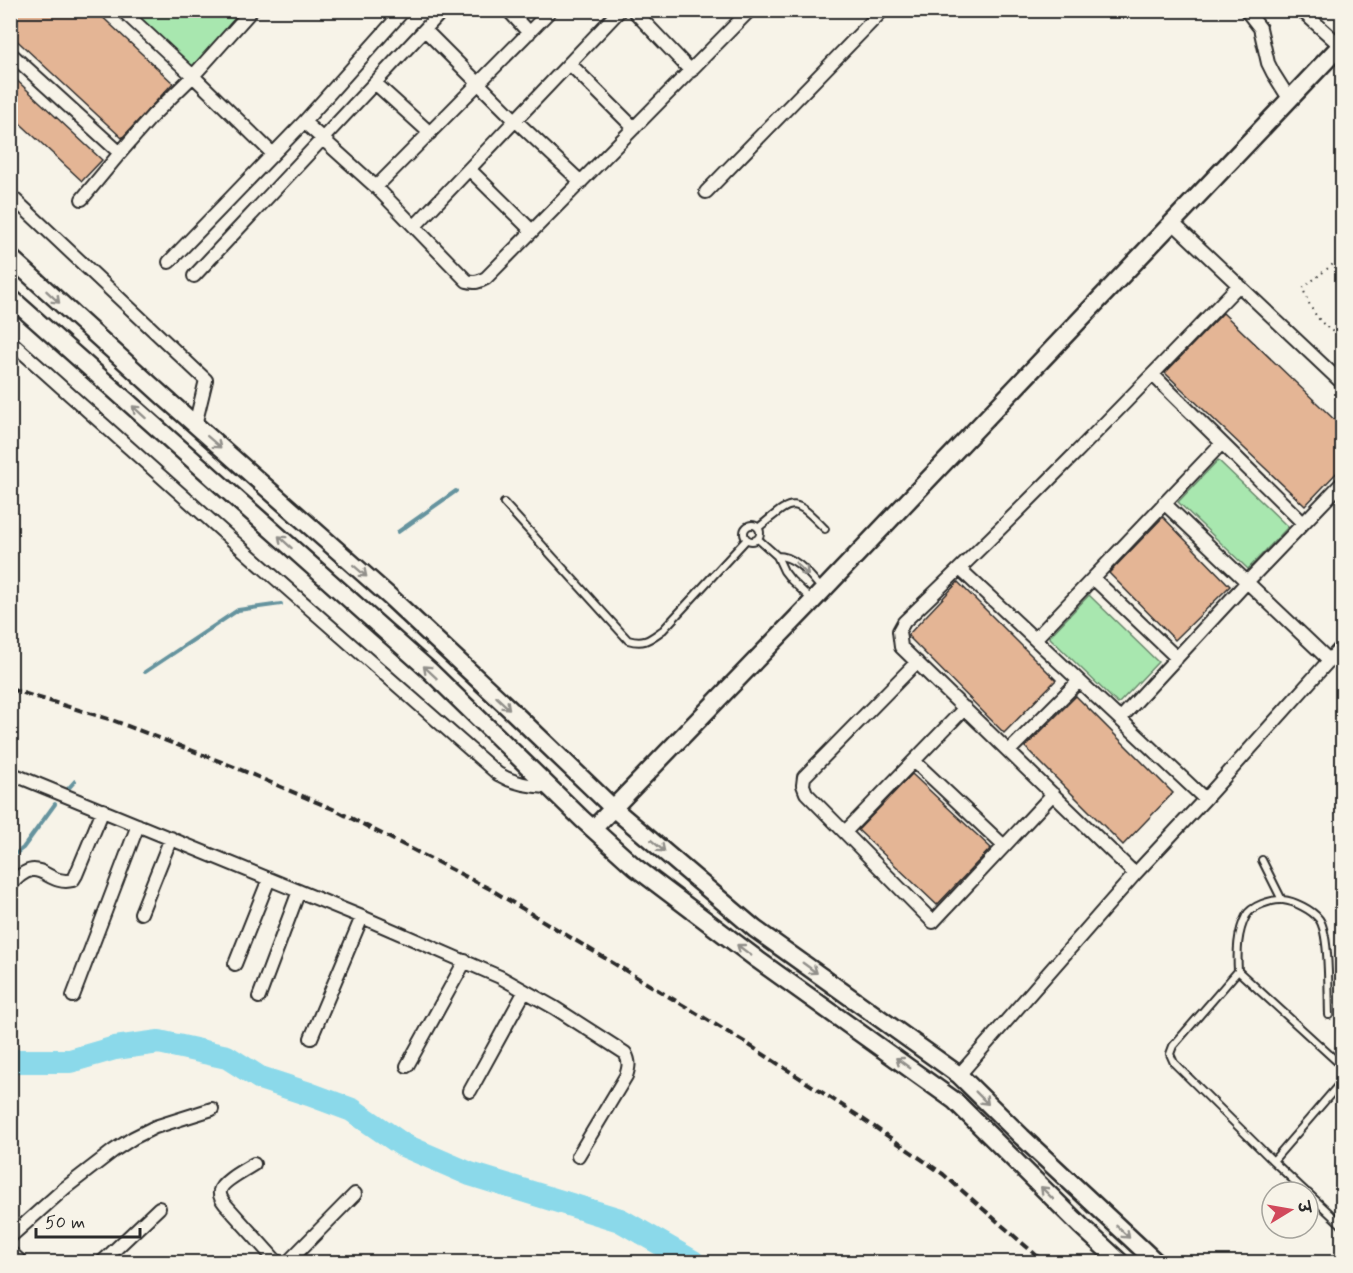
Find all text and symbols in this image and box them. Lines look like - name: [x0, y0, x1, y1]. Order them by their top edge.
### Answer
- one-way arrow: [46, 290, 61, 304]
- one-way arrow: [132, 405, 147, 419]
- one-way arrow: [206, 435, 221, 449]
- one-way arrow: [278, 535, 293, 549]
- one-way arrow: [795, 561, 810, 576]
- one-way arrow: [352, 564, 367, 578]
- one-way arrow: [423, 665, 438, 679]
- one-way arrow: [496, 696, 511, 710]
- one-way arrow: [650, 839, 665, 853]
- one-way arrow: [737, 943, 753, 956]
- one-way arrow: [801, 962, 817, 974]
- one-way arrow: [895, 1057, 911, 1070]
- one-way arrow: [975, 1090, 989, 1105]
- north arrow: [1260, 1180, 1320, 1240]
- one-way arrow: [1040, 1186, 1055, 1201]
- text: उ: [1292, 1198, 1315, 1216]
- scale bar: [36, 1201, 140, 1239]
- text: 50 m: [45, 1211, 85, 1235]
- one-way arrow: [1116, 1225, 1131, 1239]

